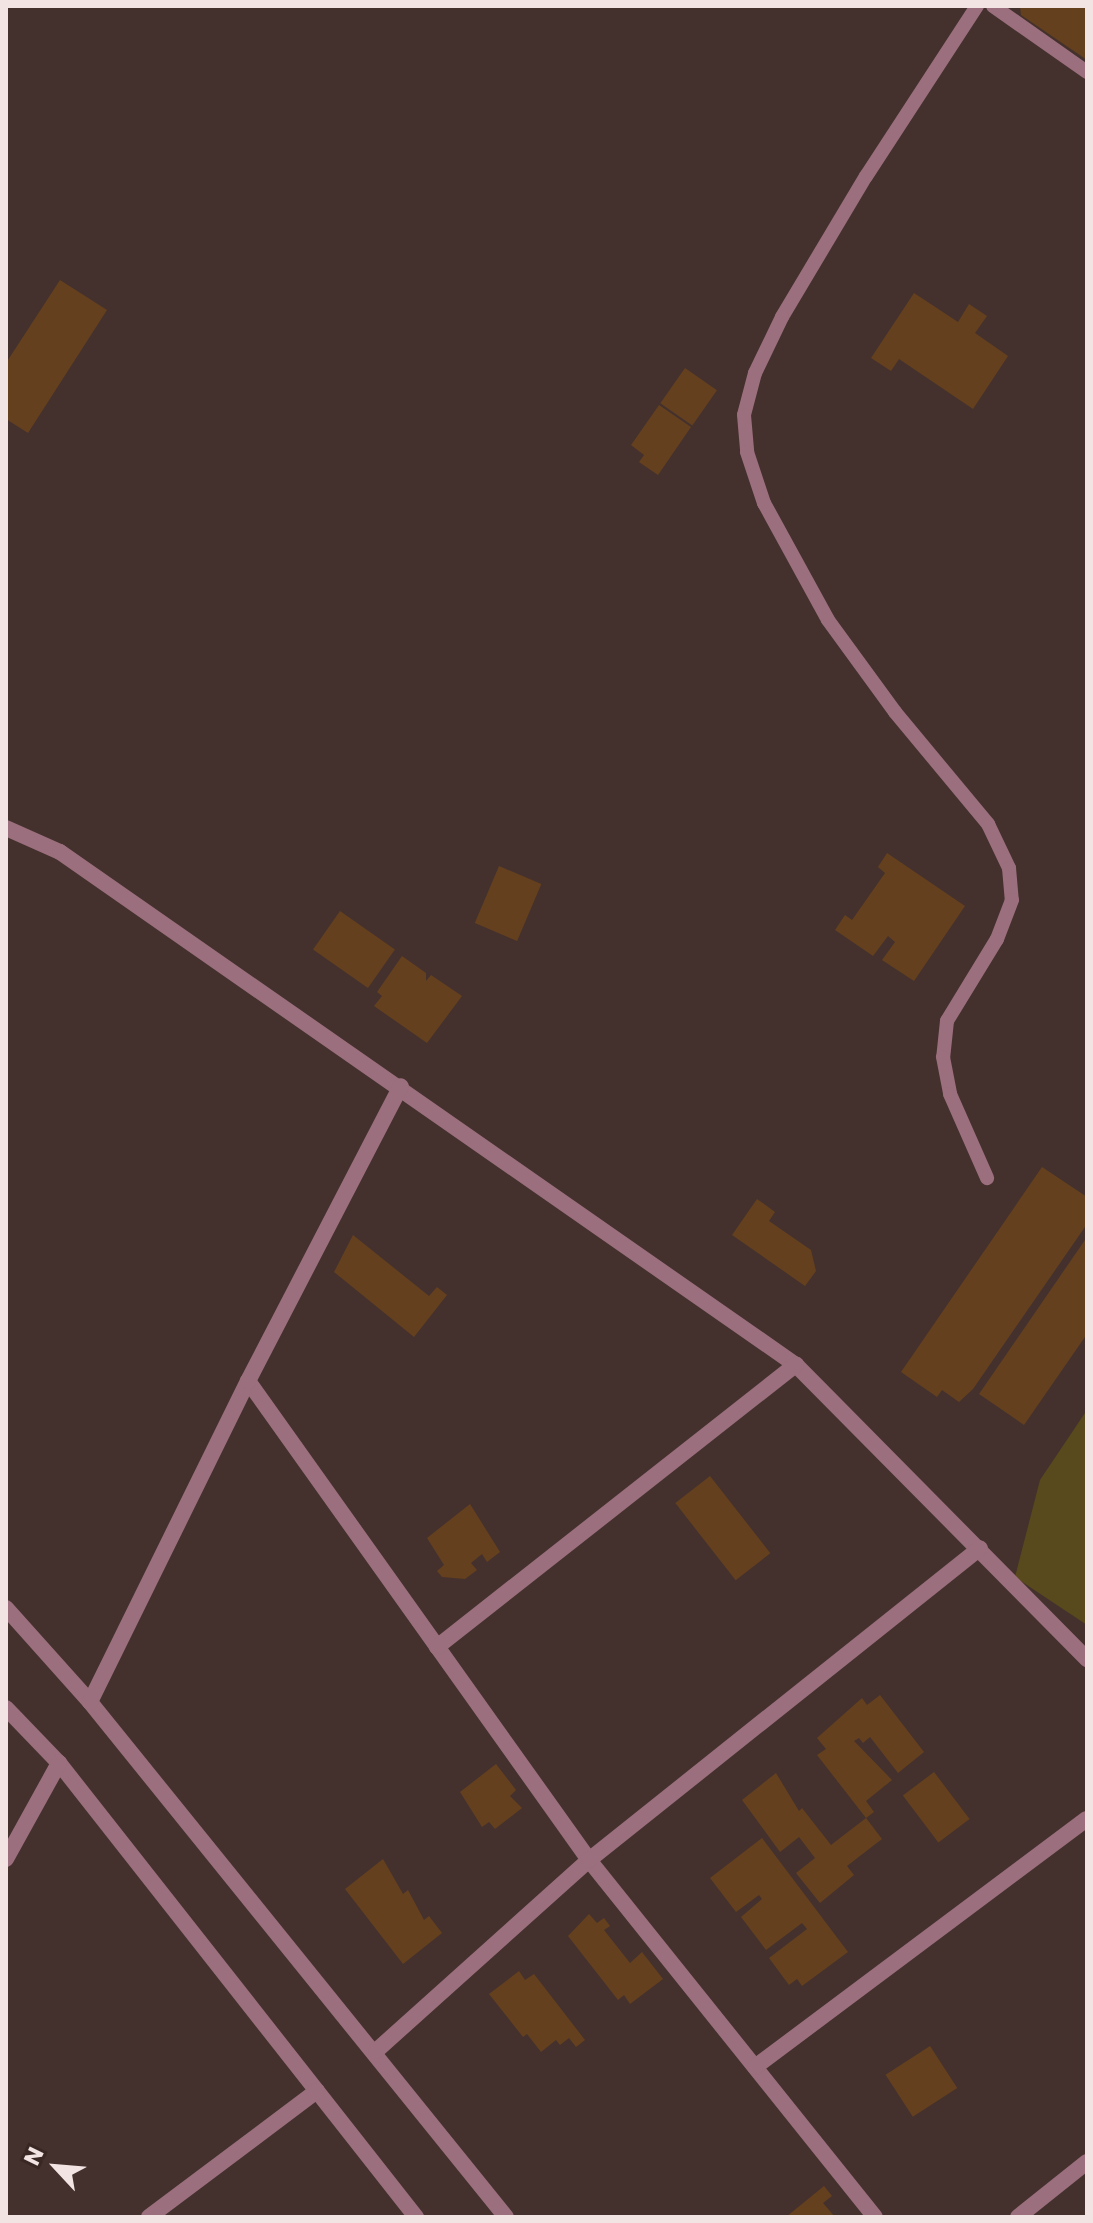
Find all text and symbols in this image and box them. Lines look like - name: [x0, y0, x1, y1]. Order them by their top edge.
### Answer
- north arrow: [16, 2127, 96, 2207]
- text: N: [16, 2142, 52, 2170]

